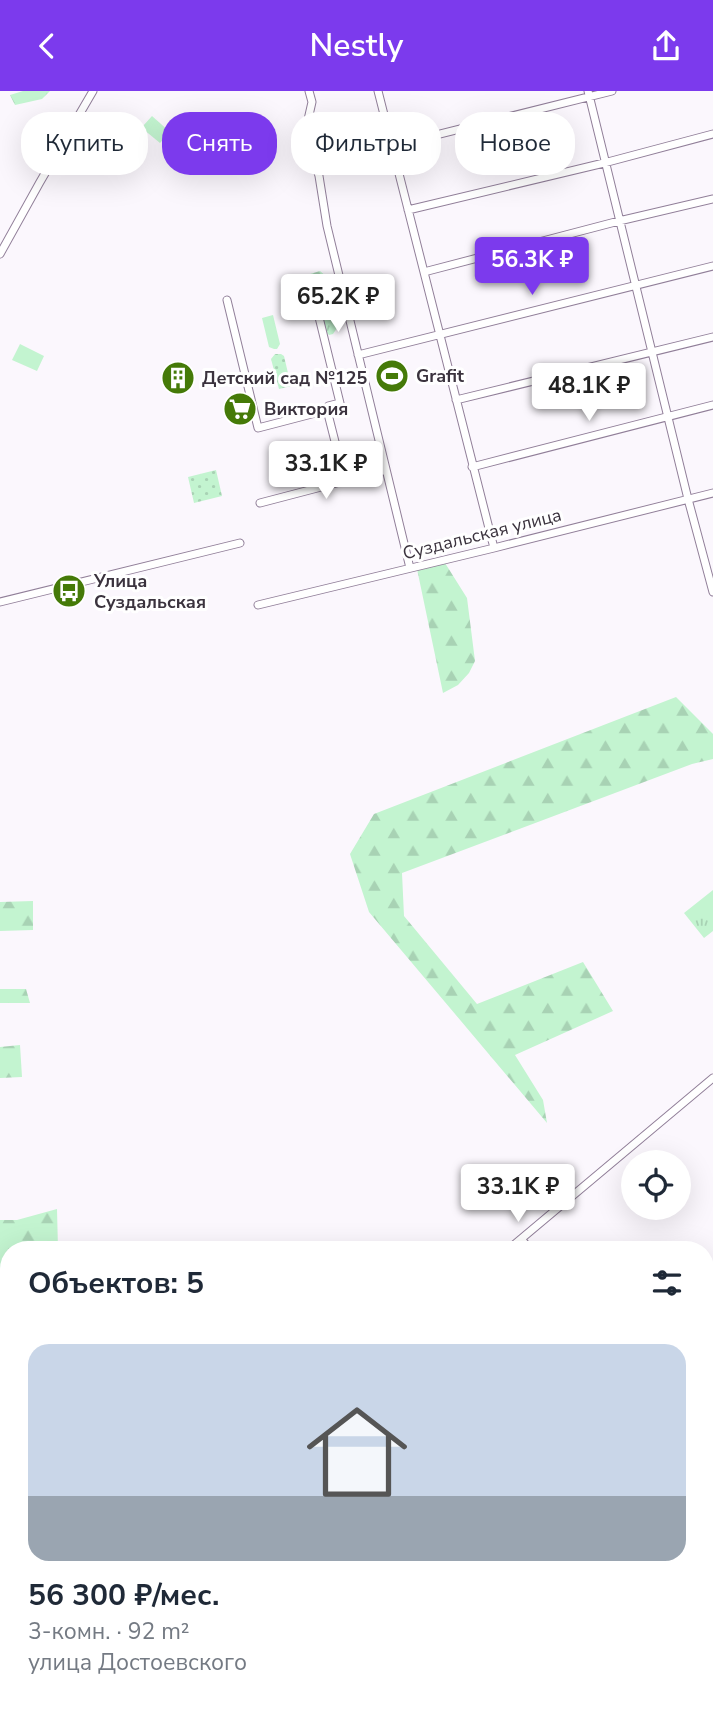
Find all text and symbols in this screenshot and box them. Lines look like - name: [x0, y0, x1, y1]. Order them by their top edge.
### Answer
- text: Nestly: [309, 24, 404, 67]
- icon: back: [28, 27, 66, 65]
- icon: share: [647, 27, 685, 65]
- chip: Купить: [21, 112, 148, 175]
- chip: Снять: [162, 112, 277, 175]
- chip: Фильтры: [291, 112, 441, 175]
- chip: Новое: [455, 112, 575, 175]
- pin: 56.3K ₽: [467, 237, 597, 297]
- text: 56.3K ₽: [491, 244, 573, 275]
- pin: 65.2K ₽: [273, 275, 403, 334]
- text: 65.2K ₽: [297, 281, 379, 312]
- sports icon: Grafit: [373, 357, 411, 395]
- building icon: Детский сад №125: [159, 359, 197, 397]
- pin: 48.1K ₽: [524, 363, 654, 423]
- place label: Grafit: [416, 364, 464, 388]
- place label: Детский сад №125: [202, 366, 368, 390]
- text: 48.1K ₽: [548, 370, 630, 401]
- supermarket icon: Виктория: [221, 390, 259, 428]
- place label: Виктория: [264, 397, 348, 421]
- pin: 33.1K ₽: [261, 441, 391, 501]
- text: 33.1K ₽: [285, 448, 367, 479]
- street label: Суздальская улица: [400, 503, 564, 565]
- place label: Улица Суздальская: [93, 569, 206, 614]
- bus stop icon: Улица Суздальская: [50, 572, 88, 610]
- map controls: [621, 1150, 691, 1220]
- button: locate: [621, 1150, 691, 1220]
- pin: 33.1K ₽: [453, 1165, 583, 1224]
- text: 33.1K ₽: [477, 1171, 559, 1202]
- text: Объектов: 5: [28, 1263, 204, 1304]
- icon: filters: [648, 1264, 686, 1302]
- icon: home: [294, 1389, 420, 1515]
- text: 56 300 ₽/мес.: [28, 1575, 219, 1616]
- text: 3-комн. · 92 m²: [28, 1616, 190, 1647]
- text: улица Достоевского: [28, 1647, 247, 1678]

